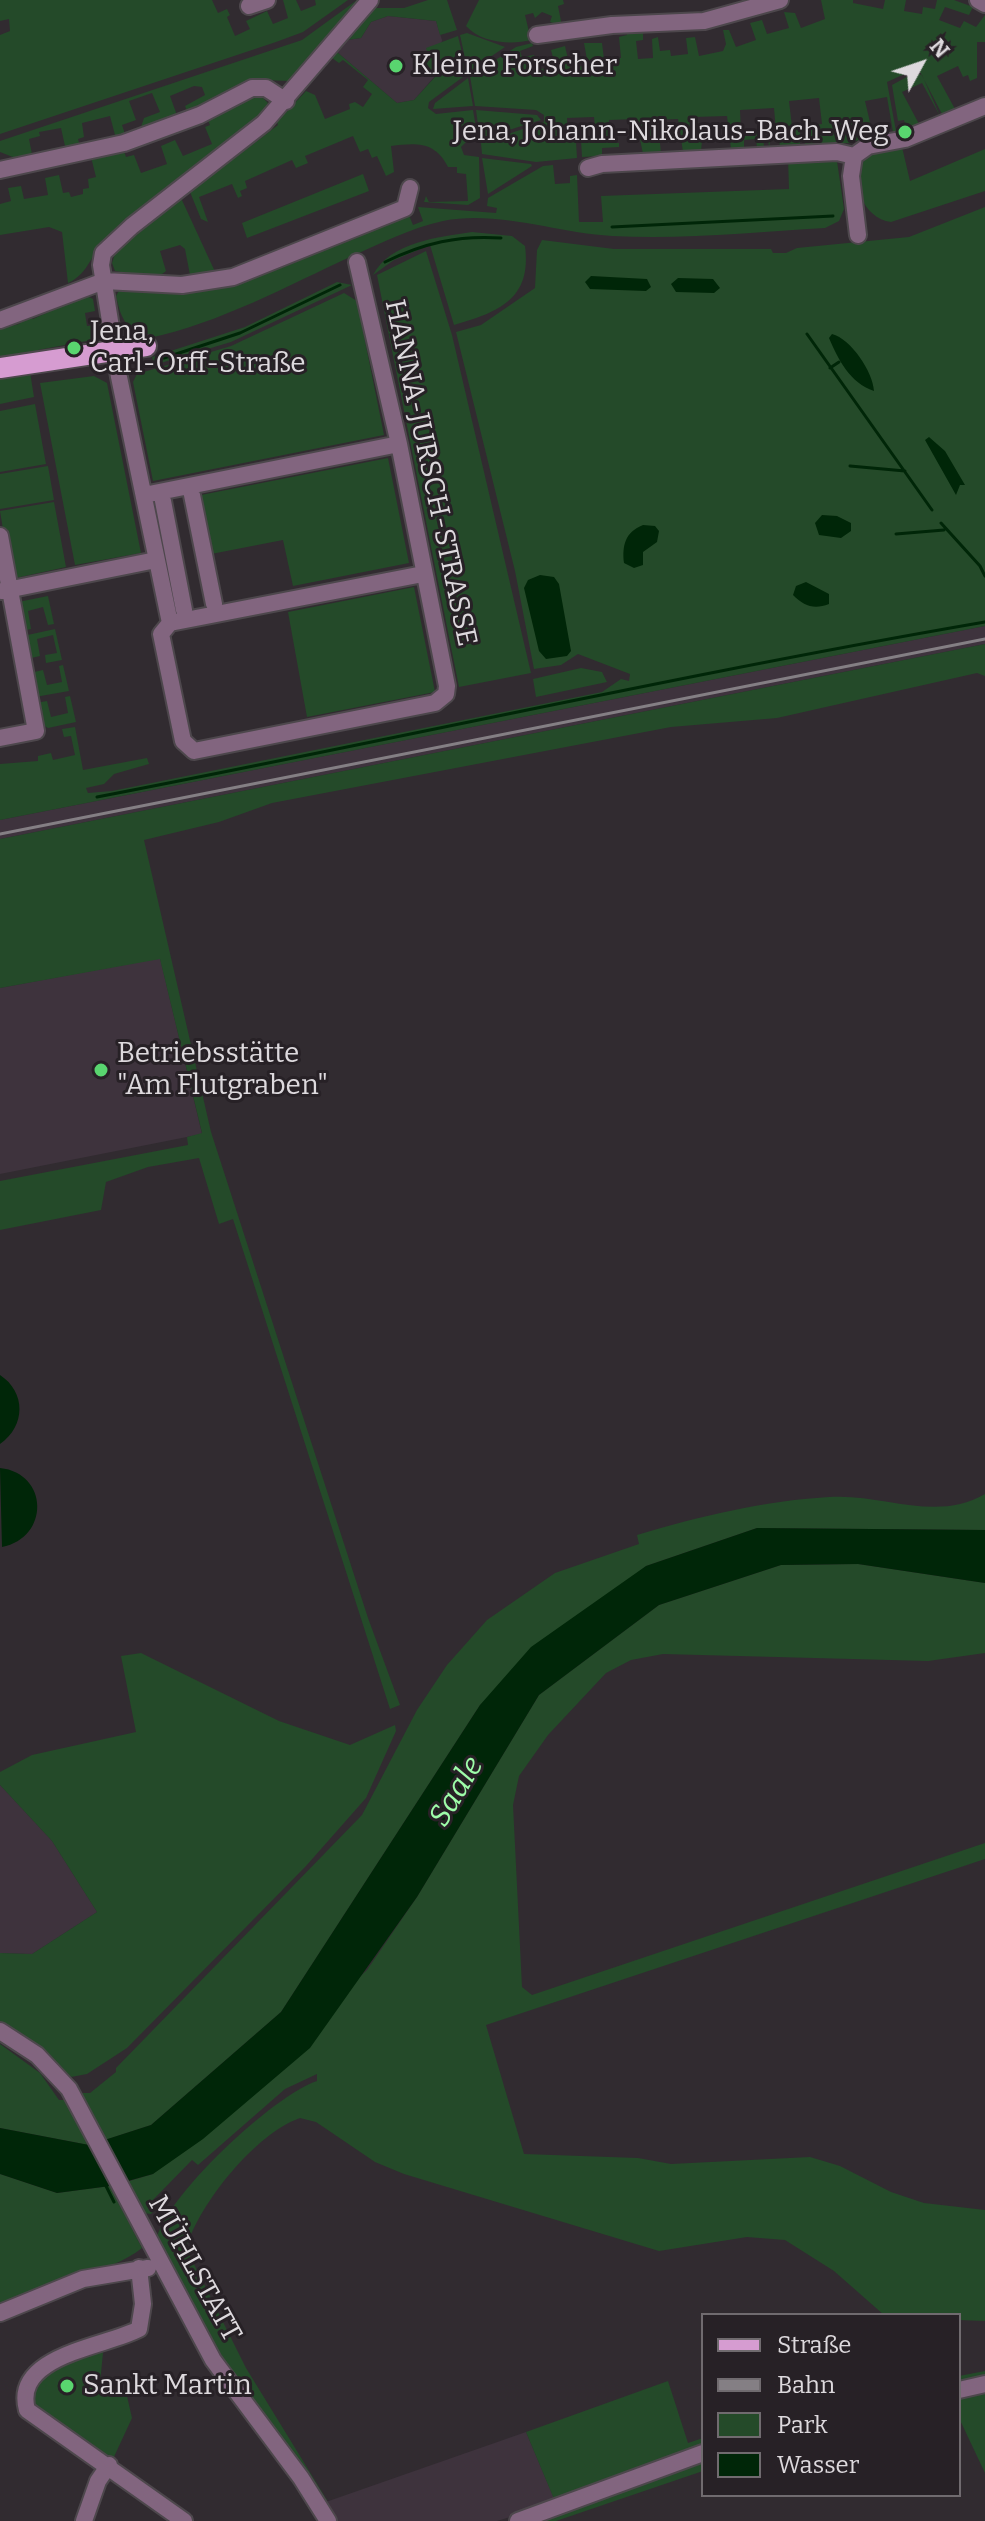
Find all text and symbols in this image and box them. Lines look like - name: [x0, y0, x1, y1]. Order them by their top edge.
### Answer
- north arrow: [881, 24, 961, 104]
- text: N: [924, 33, 956, 63]
- place label: Kleine Forscher: [412, 49, 617, 83]
- marker: Kleine Forscher: [387, 57, 405, 75]
- place label: Jena, Johann-Nikolaus-Bach-Weg: [453, 115, 889, 149]
- marker: Jena, Johann-Nikolaus-Bach-Weg: [896, 123, 914, 141]
- street label: HANNA-JURSCH-STRASSE: [377, 297, 483, 649]
- place label: Jena, Carl-Orff-Straße: [90, 315, 306, 381]
- marker: Jena, Carl-Orff-Straße: [65, 339, 83, 357]
- place label: Betriebsstätte "Am Flutgraben": [117, 1037, 328, 1103]
- marker: Betriebsstätte "Am Flutgraben": [92, 1061, 110, 1079]
- water label: Saale: [422, 1750, 492, 1834]
- street label: MÜHLSTATT: [140, 2190, 248, 2348]
- legend: [701, 2313, 961, 2497]
- text: Straße: [777, 2331, 851, 2359]
- place label: Sankt Martin: [83, 2369, 252, 2403]
- text: Bahn: [777, 2371, 835, 2399]
- marker: Sankt Martin: [58, 2377, 76, 2395]
- text: Park: [777, 2411, 828, 2439]
- text: Wasser: [777, 2451, 859, 2479]

